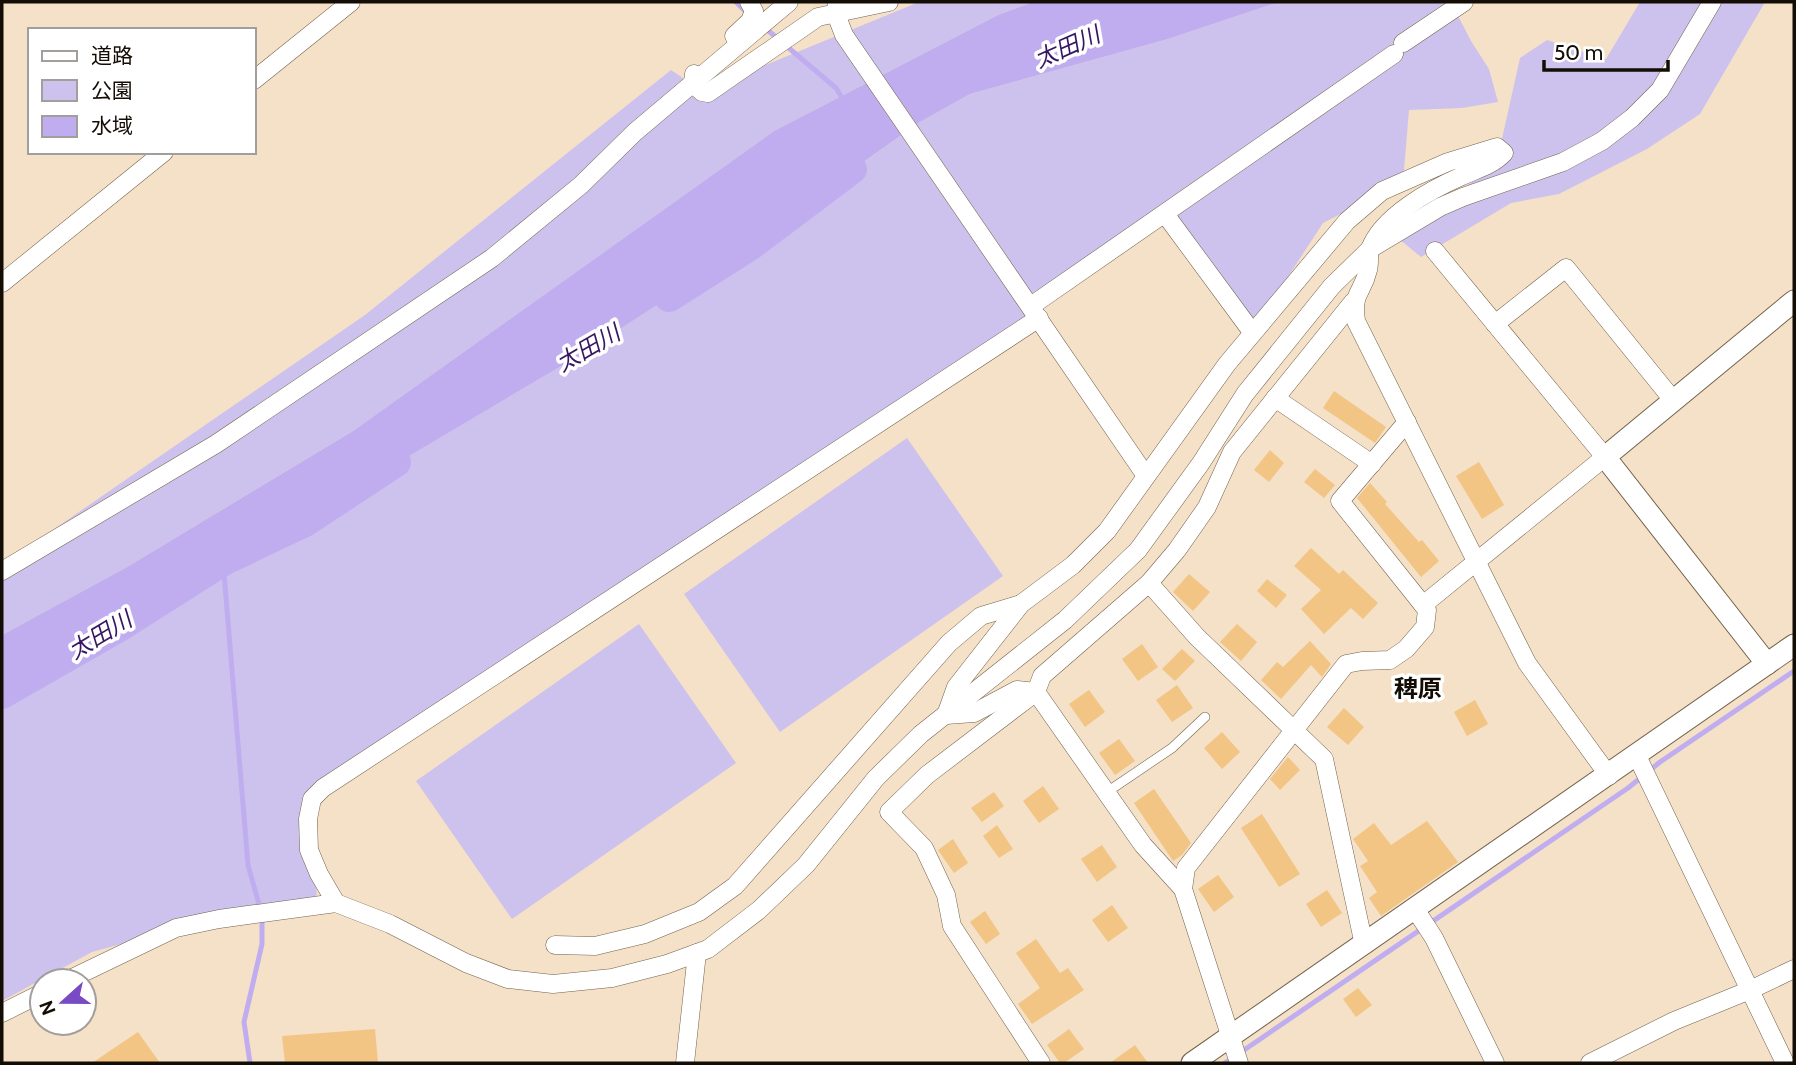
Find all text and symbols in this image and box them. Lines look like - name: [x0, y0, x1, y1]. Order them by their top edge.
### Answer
- water label: 太田川: [1030, 19, 1107, 74]
- legend: [28, 28, 256, 154]
- scale bar: [1544, 28, 1668, 72]
- text: 50 m: [1554, 40, 1603, 65]
- text: 道路: [91, 43, 133, 68]
- text: 公園: [91, 78, 133, 103]
- text: 水域: [91, 113, 133, 138]
- water label: 太田川: [551, 317, 627, 377]
- water label: 太田川: [63, 604, 139, 665]
- district label: 稗原: [1394, 674, 1442, 703]
- north arrow: [28, 967, 98, 1037]
- text: N: [34, 998, 61, 1018]

